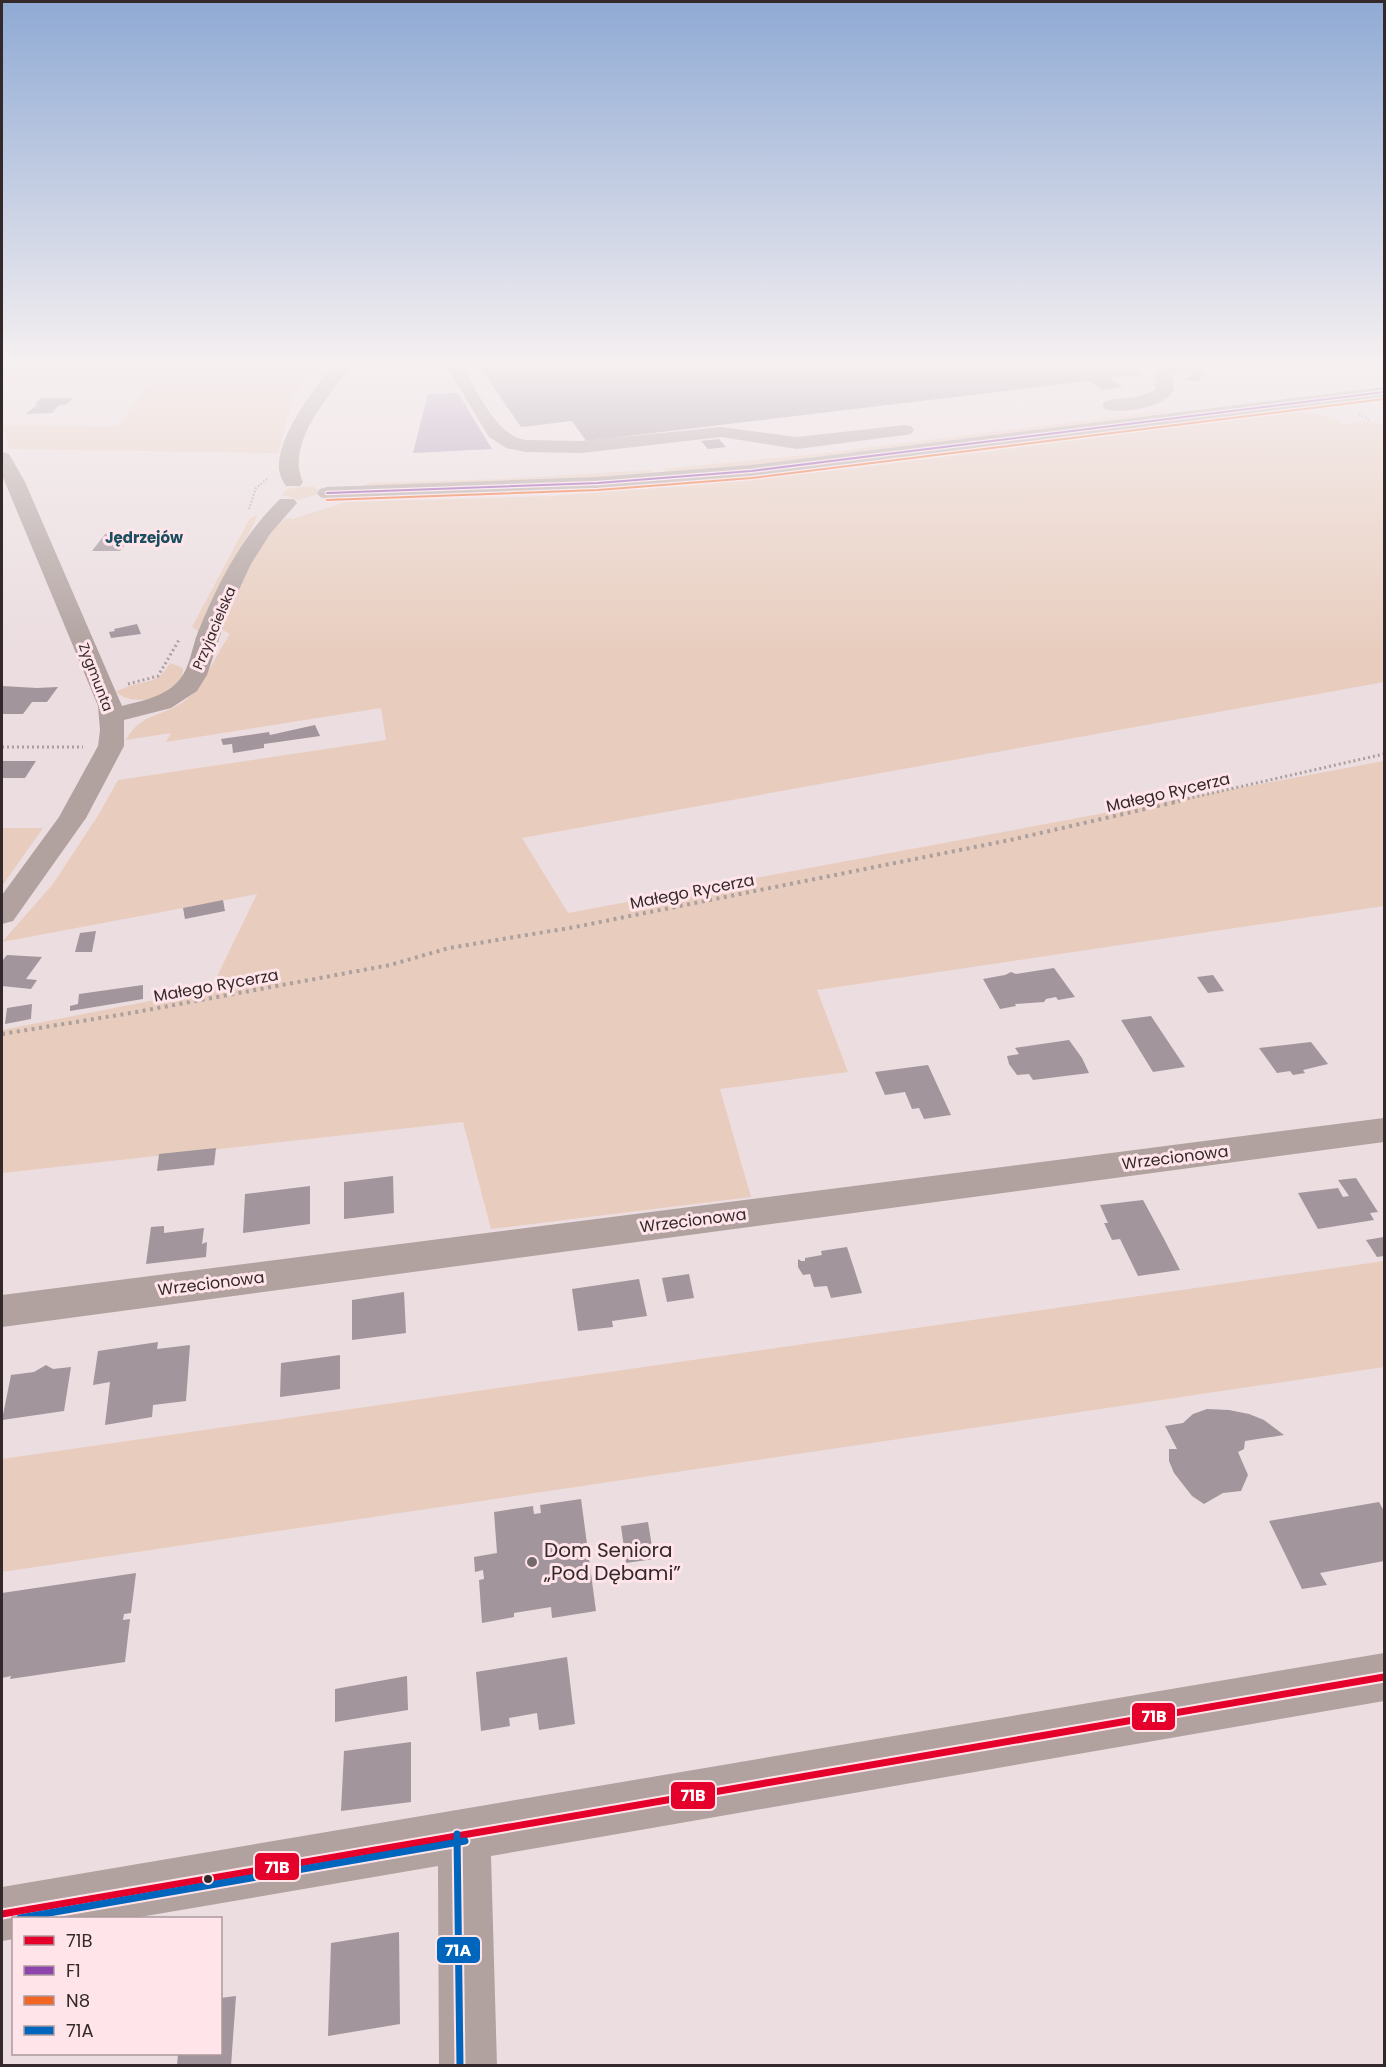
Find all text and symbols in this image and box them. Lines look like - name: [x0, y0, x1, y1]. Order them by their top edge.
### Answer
- district label: Jędrzejów: [105, 527, 183, 548]
- street label: Przyjacielska: [187, 583, 241, 673]
- street label: Zygmunta: [74, 640, 118, 714]
- street label: Małego Rycerza: [1104, 767, 1232, 818]
- street label: Małego Rycerza: [628, 868, 756, 915]
- street label: Małego Rycerza: [152, 963, 280, 1008]
- street label: Wrzecionowa: [1121, 1140, 1230, 1175]
- street label: Wrzecionowa: [639, 1203, 748, 1238]
- street label: Wrzecionowa: [157, 1266, 266, 1301]
- place label: Dom Seniora „Pod Dębami”: [543, 1536, 681, 1587]
- marker: Dom Seniora „Pod Dębami”: [525, 1555, 539, 1569]
- line badge: 71B: [1131, 1702, 1176, 1731]
- text: 71B: [1141, 1705, 1167, 1728]
- line badge: 71B: [670, 1781, 716, 1810]
- text: 71B: [680, 1784, 706, 1807]
- line badge: 71B: [254, 1852, 300, 1881]
- text: 71B: [264, 1856, 290, 1879]
- unlabelled marker: [202, 1873, 214, 1885]
- legend: [12, 1917, 222, 2055]
- text: 71B: [66, 1928, 93, 1953]
- line badge: 71A: [436, 1936, 481, 1964]
- text: 71A: [445, 1939, 471, 1962]
- text: F1: [66, 1958, 81, 1983]
- text: N8: [66, 1988, 90, 2013]
- text: 71A: [66, 2018, 94, 2043]

